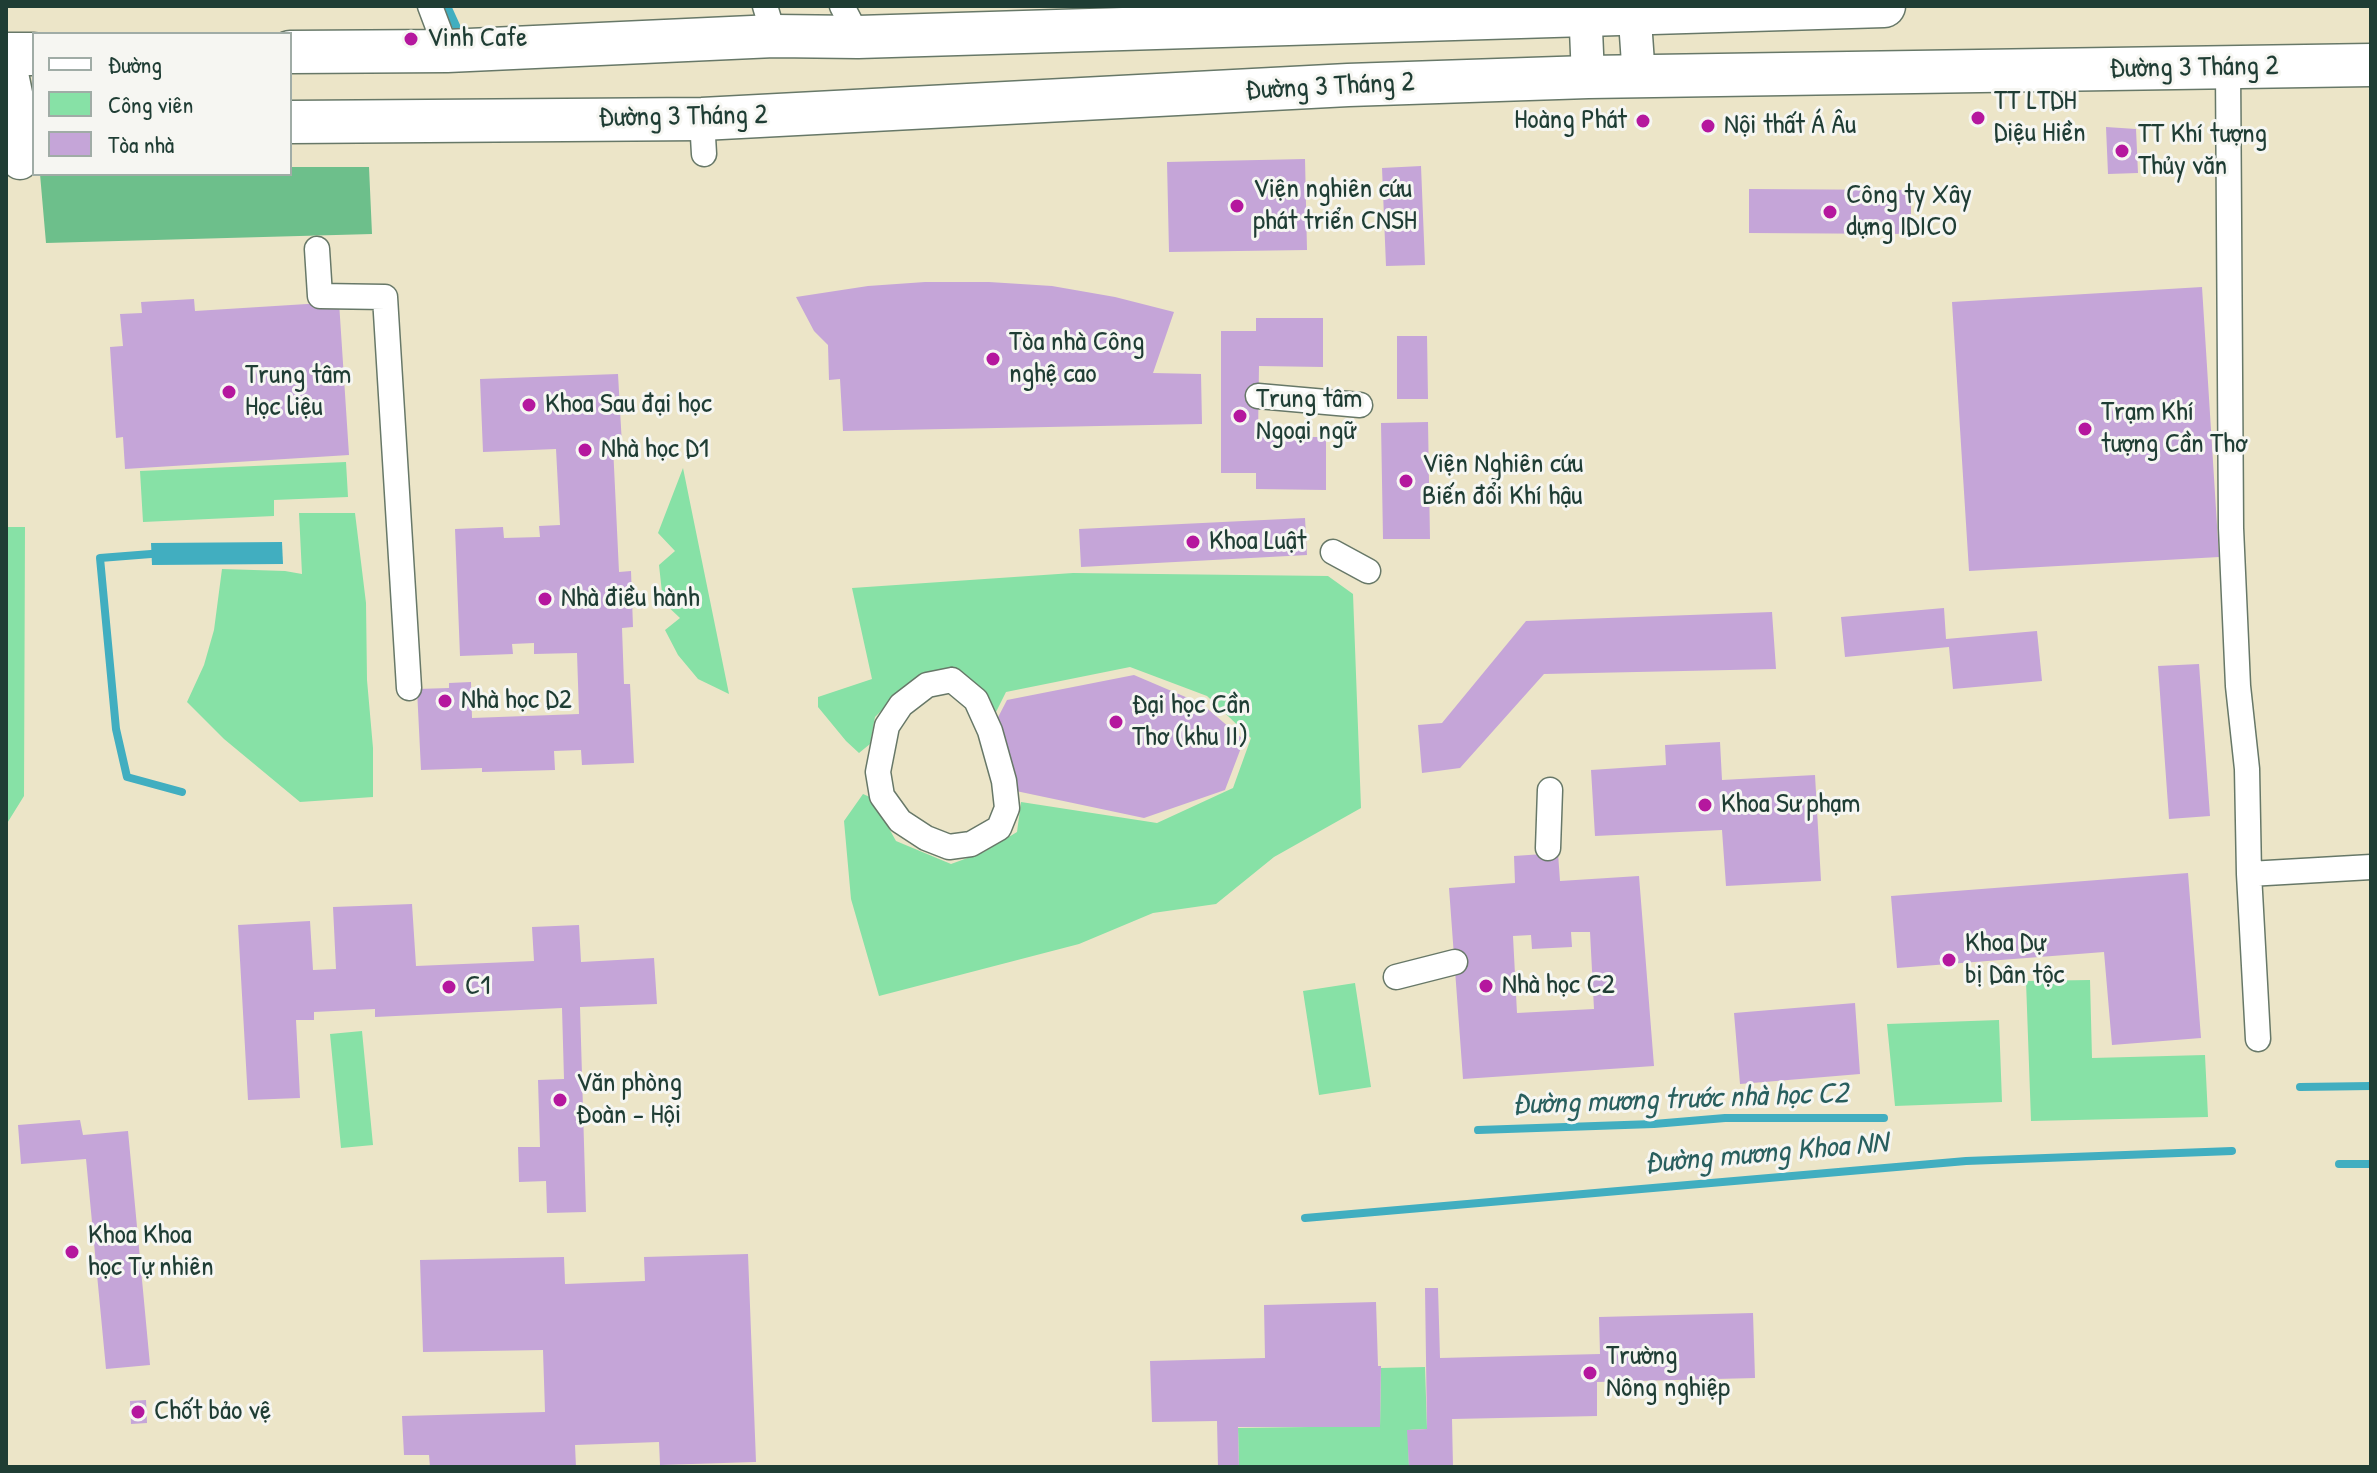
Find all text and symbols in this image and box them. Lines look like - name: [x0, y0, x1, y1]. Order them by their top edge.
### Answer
- place label: Vinh Cafe: [427, 22, 527, 56]
- marker: Vinh Cafe: [402, 30, 420, 48]
- legend: [32, 32, 292, 176]
- text: Đường: [108, 48, 162, 80]
- street label: Đường 3 Tháng 2: [2109, 50, 2279, 86]
- street label: Đường 3 Tháng 2: [1245, 66, 1415, 108]
- place label: TT LTDH Diệu Hiền: [1994, 85, 2086, 151]
- text: Công viên: [108, 88, 193, 120]
- street label: Đường 3 Tháng 2: [598, 99, 768, 135]
- place label: Hoàng Phát: [1514, 104, 1627, 138]
- place label: Nội thất Á Âu: [1724, 109, 1856, 143]
- marker: TT LTDH Diệu Hiền: [1969, 109, 1987, 127]
- marker: Hoàng Phát: [1634, 112, 1652, 130]
- marker: Nội thất Á Âu: [1699, 117, 1717, 135]
- place label: TT Khí tượng Thủy văn: [2138, 118, 2267, 184]
- text: Tòa nhà: [108, 128, 174, 160]
- marker: TT Khí tượng Thủy văn: [2113, 142, 2131, 160]
- place label: Viện nghiên cứu phát triển CNSH: [1253, 173, 1417, 239]
- place label: Công ty Xây dựng IDICO: [1846, 179, 1972, 245]
- marker: Viện nghiên cứu phát triển CNSH: [1228, 197, 1246, 215]
- marker: Công ty Xây dựng IDICO: [1821, 203, 1839, 221]
- place label: Tòa nhà Công nghệ cao: [1009, 326, 1144, 392]
- marker: Tòa nhà Công nghệ cao: [984, 350, 1002, 368]
- place label: Trung tâm Học liệu: [245, 359, 351, 425]
- marker: Trung tâm Học liệu: [220, 383, 238, 401]
- place label: Trung tâm Ngoại ngữ: [1256, 383, 1362, 449]
- place label: Khoa Sau đại học: [545, 388, 712, 422]
- marker: Khoa Sau đại học: [520, 396, 538, 414]
- place label: Trạm Khí tượng Cần Thơ: [2101, 396, 2246, 462]
- marker: Trung tâm Ngoại ngữ: [1231, 407, 1249, 425]
- marker: Trạm Khí tượng Cần Thơ: [2076, 420, 2094, 438]
- place label: Nhà học D1: [601, 433, 709, 467]
- marker: Nhà học D1: [576, 441, 594, 459]
- place label: Viện Nghiên cứu Biến đổi Khí hậu: [1422, 448, 1583, 514]
- marker: Viện Nghiên cứu Biến đổi Khí hậu: [1397, 472, 1415, 490]
- place label: Khoa Luật: [1209, 525, 1306, 559]
- marker: Khoa Luật: [1184, 533, 1202, 551]
- place label: Nhà điều hành: [561, 582, 700, 616]
- marker: Nhà điều hành: [536, 590, 554, 608]
- place label: Nhà học D2: [461, 684, 572, 718]
- place label: Đại học Cần Thơ (khu II): [1132, 689, 1250, 755]
- marker: Nhà học D2: [436, 692, 454, 710]
- marker: Đại học Cần Thơ (khu II): [1107, 713, 1125, 731]
- place label: Khoa Sư phạm: [1721, 788, 1860, 822]
- marker: Khoa Sư phạm: [1696, 796, 1714, 814]
- place label: Khoa Dự bị Dân tộc: [1965, 927, 2064, 993]
- marker: Khoa Dự bị Dân tộc: [1940, 951, 1958, 969]
- place label: Nhà học C2: [1502, 969, 1615, 1003]
- place label: C1: [465, 970, 491, 1004]
- marker: Nhà học C2: [1477, 977, 1495, 995]
- marker: C1: [440, 978, 458, 996]
- place label: Văn phòng Đoàn - Hội: [576, 1067, 682, 1133]
- water label: Đường mương trước nhà học C2: [1512, 1076, 1848, 1124]
- marker: Văn phòng Đoàn - Hội: [551, 1091, 569, 1109]
- water label: Đường mương Khoa NN: [1643, 1125, 1889, 1183]
- place label: Khoa Khoa học Tự nhiên: [88, 1219, 214, 1285]
- marker: Khoa Khoa học Tự nhiên: [63, 1243, 81, 1261]
- place label: Trường Nông nghiệp: [1606, 1340, 1730, 1406]
- marker: Trường Nông nghiệp: [1581, 1364, 1599, 1382]
- place label: Chốt bảo vệ: [154, 1395, 271, 1429]
- marker: Chốt bảo vệ: [129, 1403, 147, 1421]

